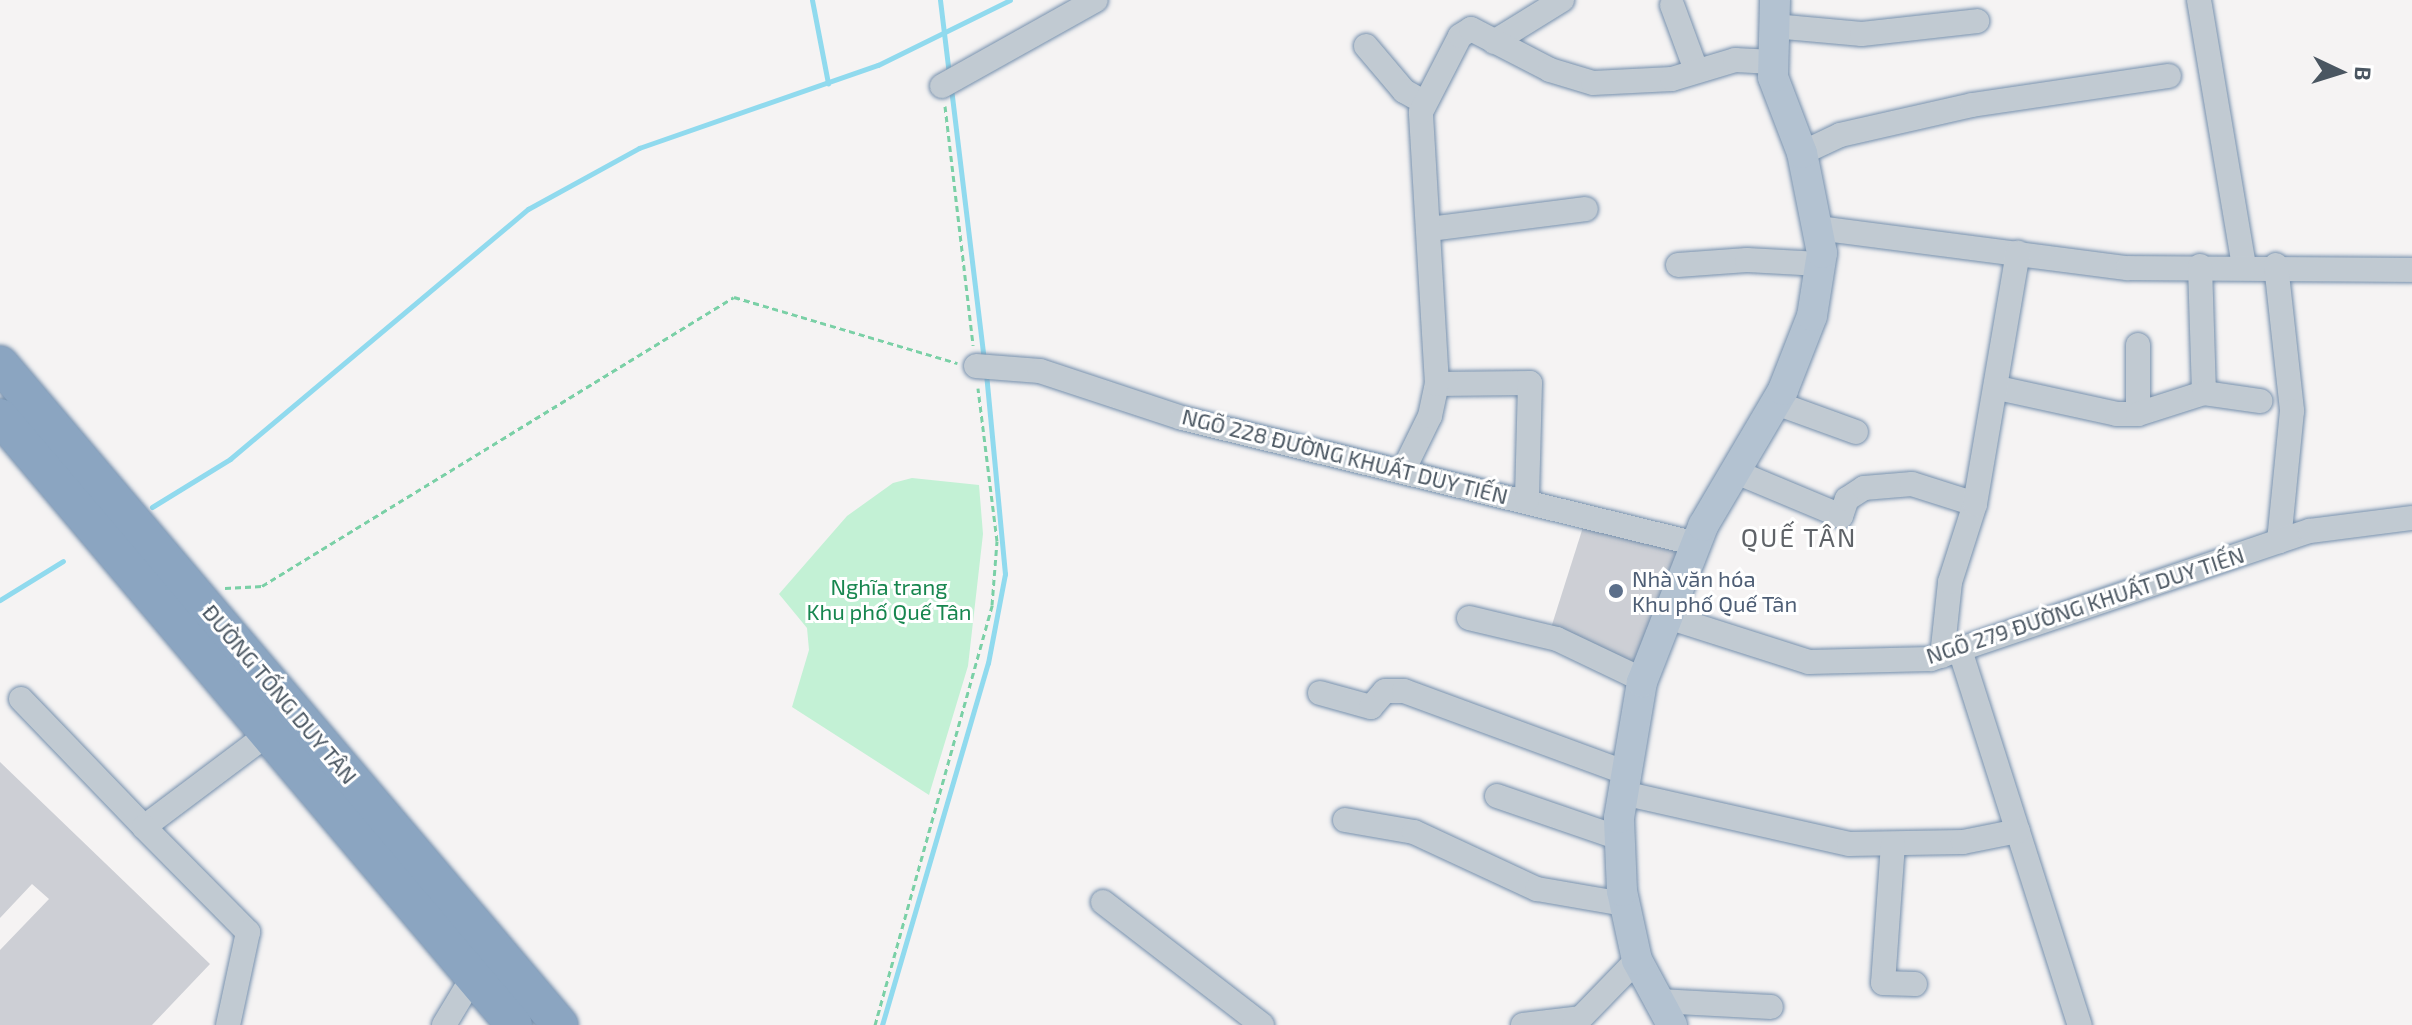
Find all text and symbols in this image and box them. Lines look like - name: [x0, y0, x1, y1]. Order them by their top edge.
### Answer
- north arrow: [2300, 32, 2380, 112]
- text: B: [2350, 66, 2377, 82]
- street label: NGÕ 228 ĐƯỜNG KHUẤT DUY TIẾN: [1179, 403, 1511, 509]
- district label: QUẾ TÂN: [1740, 521, 1858, 553]
- street label: NGÕ 279 ĐƯỜNG KHUẤT DUY TIẾN: [1922, 541, 2248, 669]
- place label: Nhà văn hóa Khu phố Quế Tân: [1632, 565, 1798, 616]
- park label: Nghĩa trang Khu phố Quế Tân: [806, 573, 972, 624]
- marker: Nhà văn hóa Khu phố Quế Tân: [1607, 582, 1625, 600]
- street label: ĐƯỜNG TỐNG DUY TÂN: [197, 598, 363, 790]

